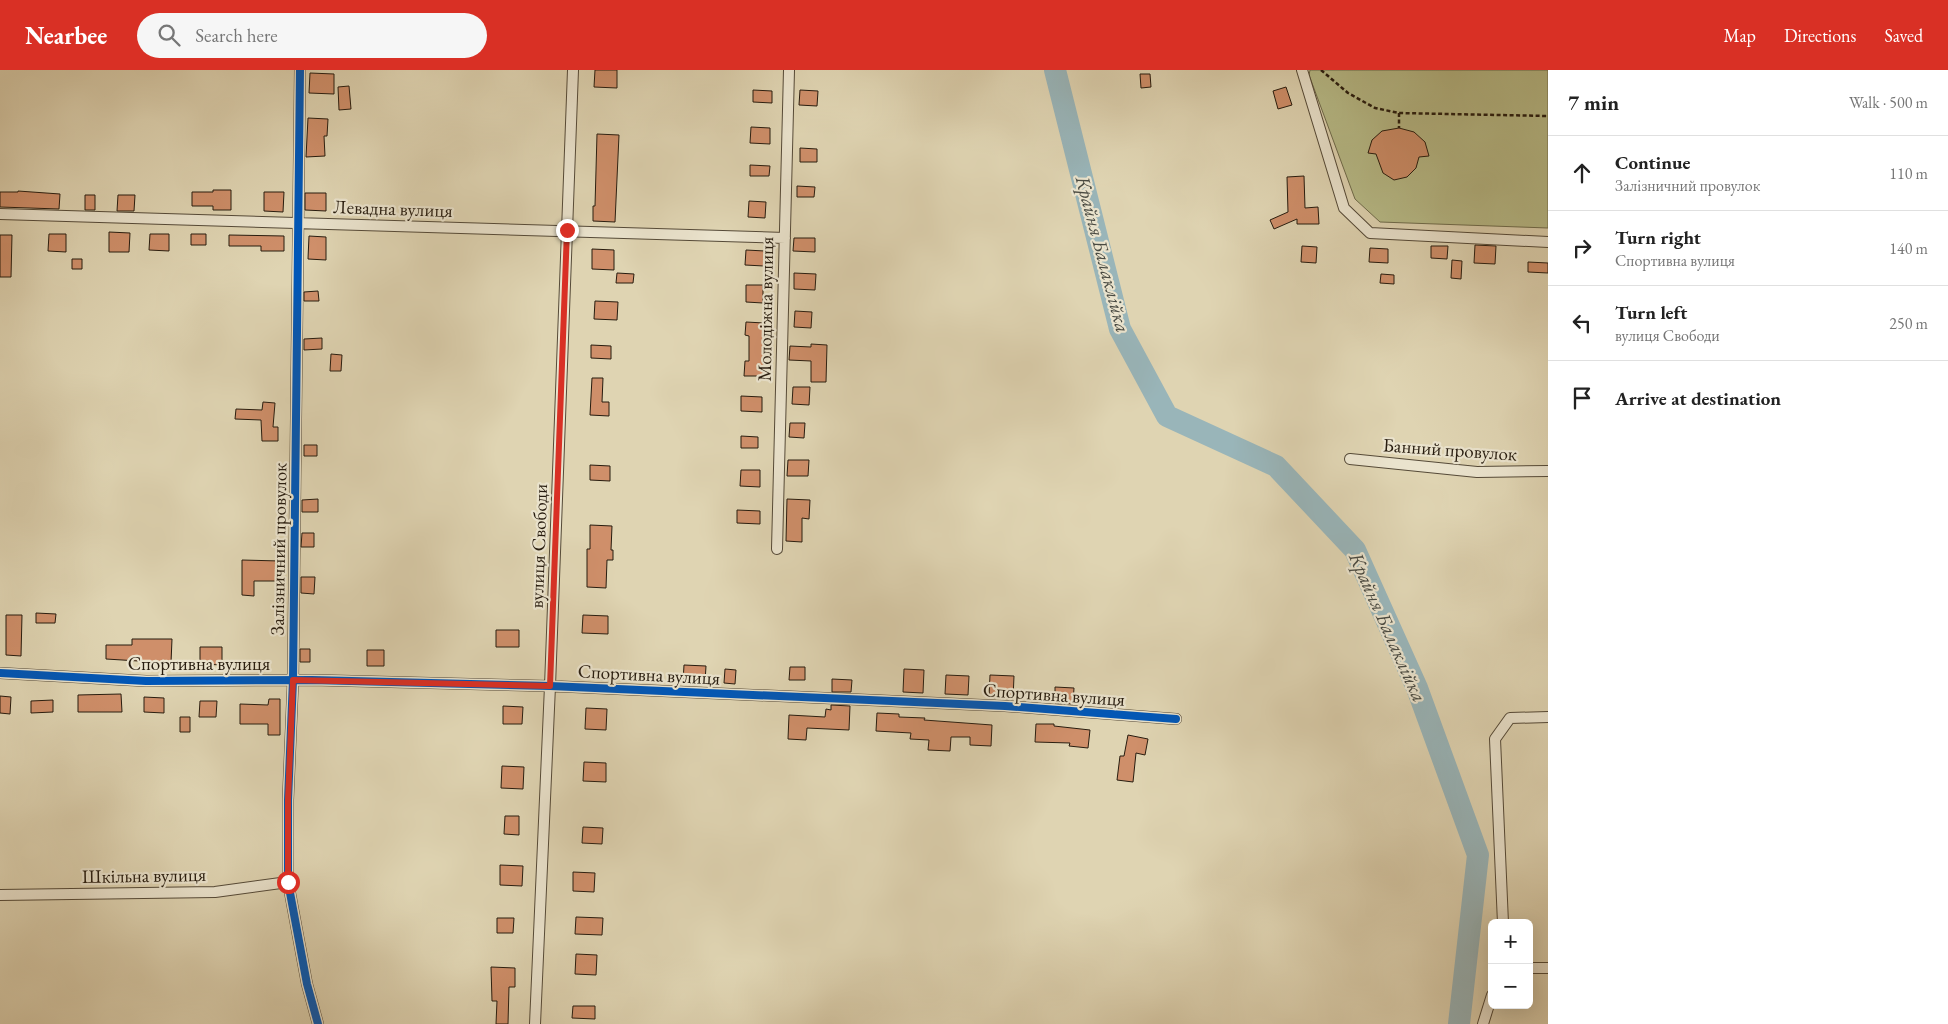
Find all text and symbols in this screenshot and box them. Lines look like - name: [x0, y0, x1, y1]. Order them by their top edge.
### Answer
- search box: [137, 13, 487, 58]
- text: Nearbee: [25, 20, 107, 51]
- icon: search: [155, 21, 183, 49]
- text: Search here: [195, 23, 278, 48]
- text: Map: [1724, 24, 1756, 47]
- text: Directions: [1784, 24, 1856, 47]
- text: Saved: [1884, 24, 1923, 47]
- text: 7 min: [1568, 89, 1619, 116]
- text: Walk · 500 m: [1849, 92, 1928, 113]
- text: Continue: [1615, 150, 1690, 175]
- icon: ahead: [1568, 159, 1596, 187]
- text: 110 m: [1889, 163, 1928, 184]
- water label: Крайня Балаклійка: [1069, 172, 1136, 335]
- text: Залізничний провулок: [1615, 175, 1760, 196]
- street label: Левадна вулиця: [333, 194, 454, 223]
- route end: [556, 219, 579, 242]
- text: Turn right: [1615, 225, 1701, 250]
- icon: right: [1568, 234, 1596, 262]
- street label: Молодіжна вулиця: [752, 236, 779, 382]
- text: 140 m: [1889, 238, 1928, 259]
- text: Спортивна вулиця: [1615, 250, 1735, 271]
- text: Turn left: [1615, 300, 1687, 325]
- icon: left: [1568, 309, 1596, 337]
- text: 250 m: [1889, 313, 1928, 334]
- text: вулиця Свободи: [1615, 325, 1720, 346]
- icon: arrive: [1568, 384, 1596, 412]
- text: Arrive at destination: [1615, 386, 1781, 411]
- street label: Банний провулок: [1382, 432, 1518, 467]
- street label: Залізничний провулок: [264, 462, 293, 636]
- street label: вулиця Свободи: [524, 483, 553, 609]
- water label: Крайня Балаклійка: [1343, 547, 1433, 706]
- street label: Спортивна вулиця: [128, 651, 271, 676]
- street label: Спортивна вулиця: [577, 658, 721, 691]
- street label: Спортивна вулиця: [982, 677, 1126, 712]
- street label: Шкільна вулиця: [82, 862, 207, 889]
- route start: [277, 871, 300, 894]
- map controls: [1488, 919, 1533, 1009]
- button: +: [1488, 919, 1533, 964]
- button: −: [1488, 964, 1533, 1009]

